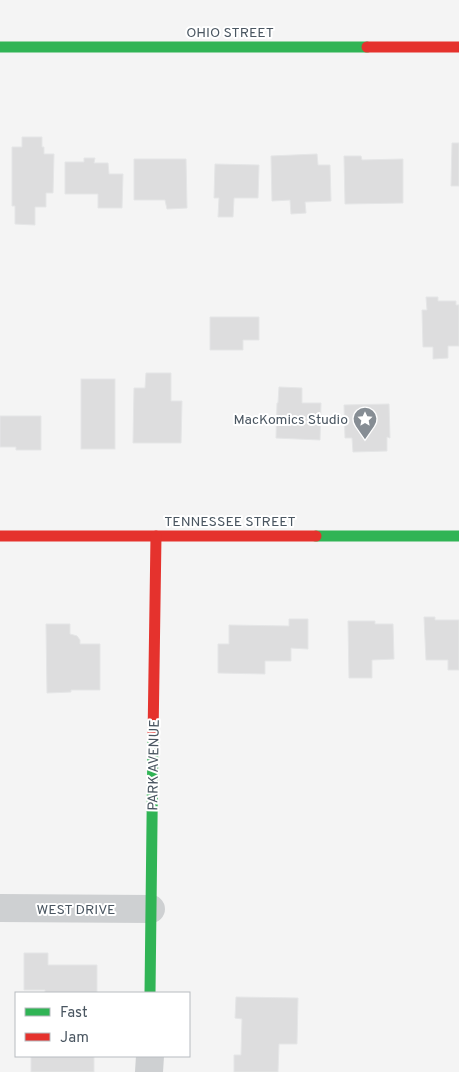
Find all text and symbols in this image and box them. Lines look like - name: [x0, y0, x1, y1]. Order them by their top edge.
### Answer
- street label: OHIO STREET: [186, 25, 274, 42]
- place icon: MacKomics Studio: [352, 406, 378, 440]
- place label: MacKomics Studio: [234, 412, 348, 429]
- street label: TENNESSEE STREET: [164, 514, 296, 531]
- street label: PARK AVENUE: [145, 719, 164, 811]
- street label: WEST DRIVE: [37, 902, 115, 919]
- legend: [15, 992, 190, 1057]
- text: Fast: [60, 1004, 88, 1023]
- text: Jam: [60, 1029, 89, 1048]

